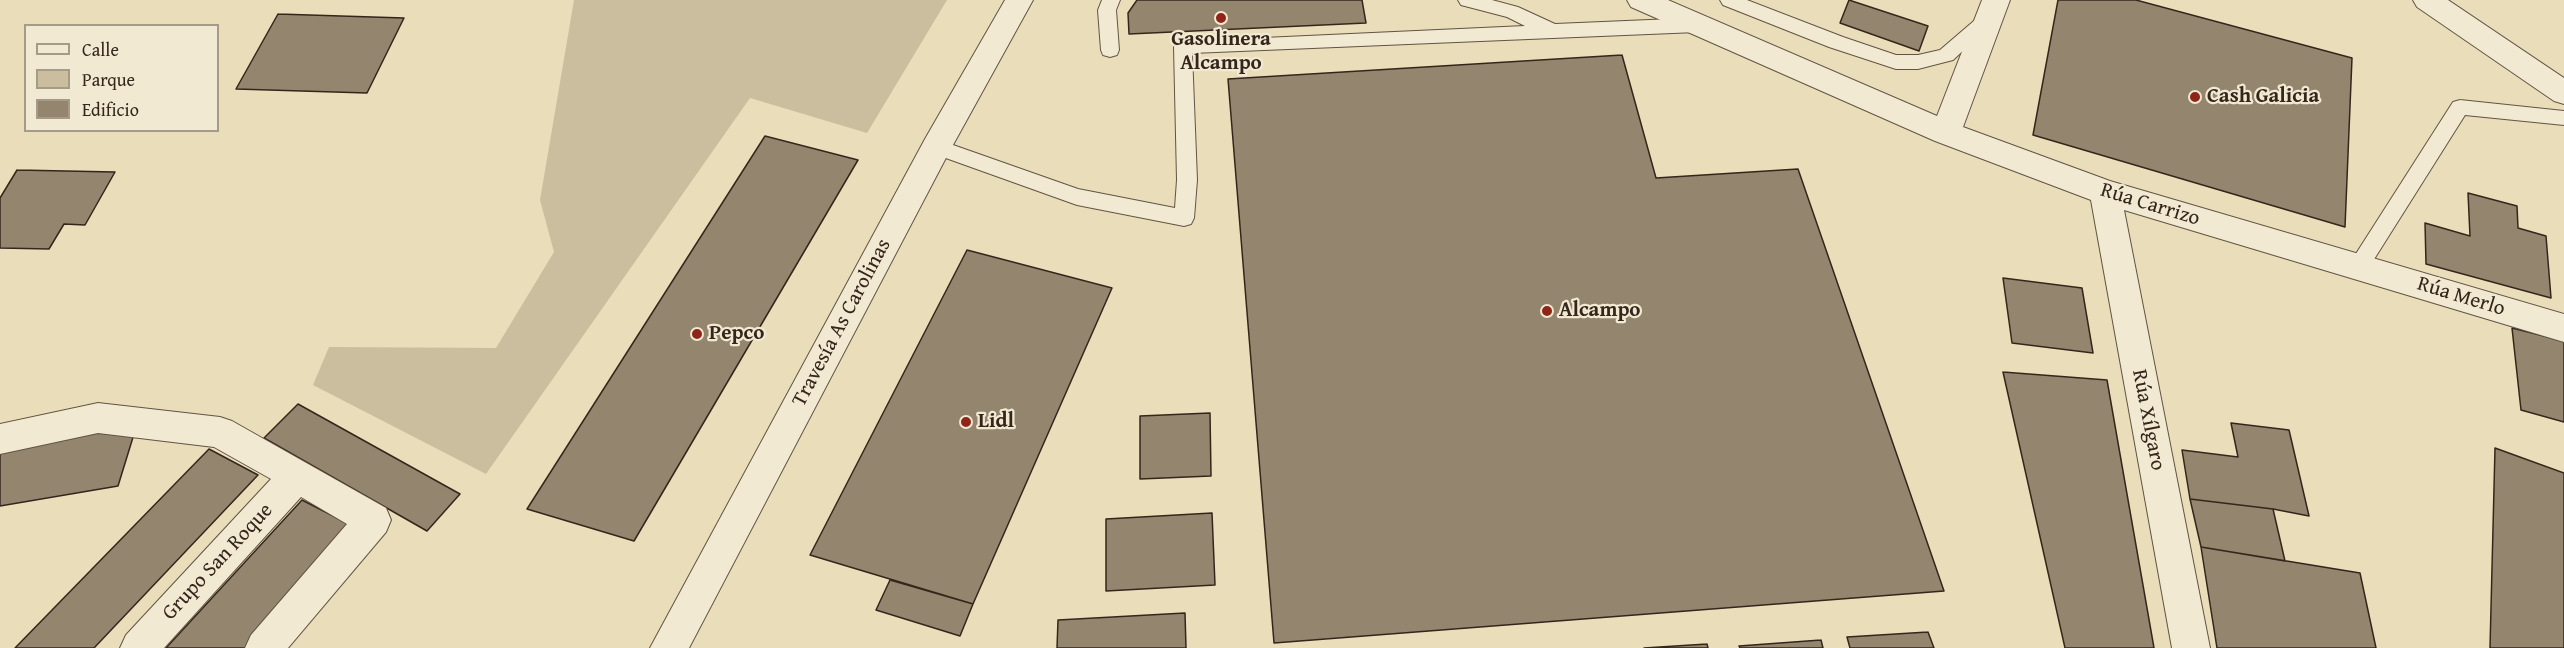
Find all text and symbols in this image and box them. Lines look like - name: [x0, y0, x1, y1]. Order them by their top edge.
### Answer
- marker: Gasolinera Alcampo: [1214, 11, 1228, 25]
- legend: [24, 24, 219, 132]
- place label: Gasolinera Alcampo: [1171, 27, 1271, 77]
- text: Calle: [82, 36, 119, 63]
- text: Parque: [82, 66, 135, 93]
- place label: Cash Galicia: [2207, 84, 2319, 110]
- marker: Cash Galicia: [2188, 90, 2202, 104]
- text: Edificio: [82, 96, 139, 123]
- street label: Rúa Carrizo: [2097, 178, 2203, 232]
- street label: Travesía As Carolinas: [787, 235, 897, 411]
- street label: Rúa Merlo: [2414, 272, 2508, 322]
- place label: Alcampo: [1559, 298, 1641, 324]
- marker: Alcampo: [1540, 304, 1554, 318]
- place label: Pepco: [709, 321, 764, 347]
- marker: Pepco: [690, 327, 704, 341]
- street label: Rúa Xílgaro: [2126, 367, 2170, 473]
- place label: Lidl: [978, 409, 1014, 435]
- marker: Lidl: [959, 415, 973, 429]
- street label: Grupo San Roque: [157, 498, 279, 626]

